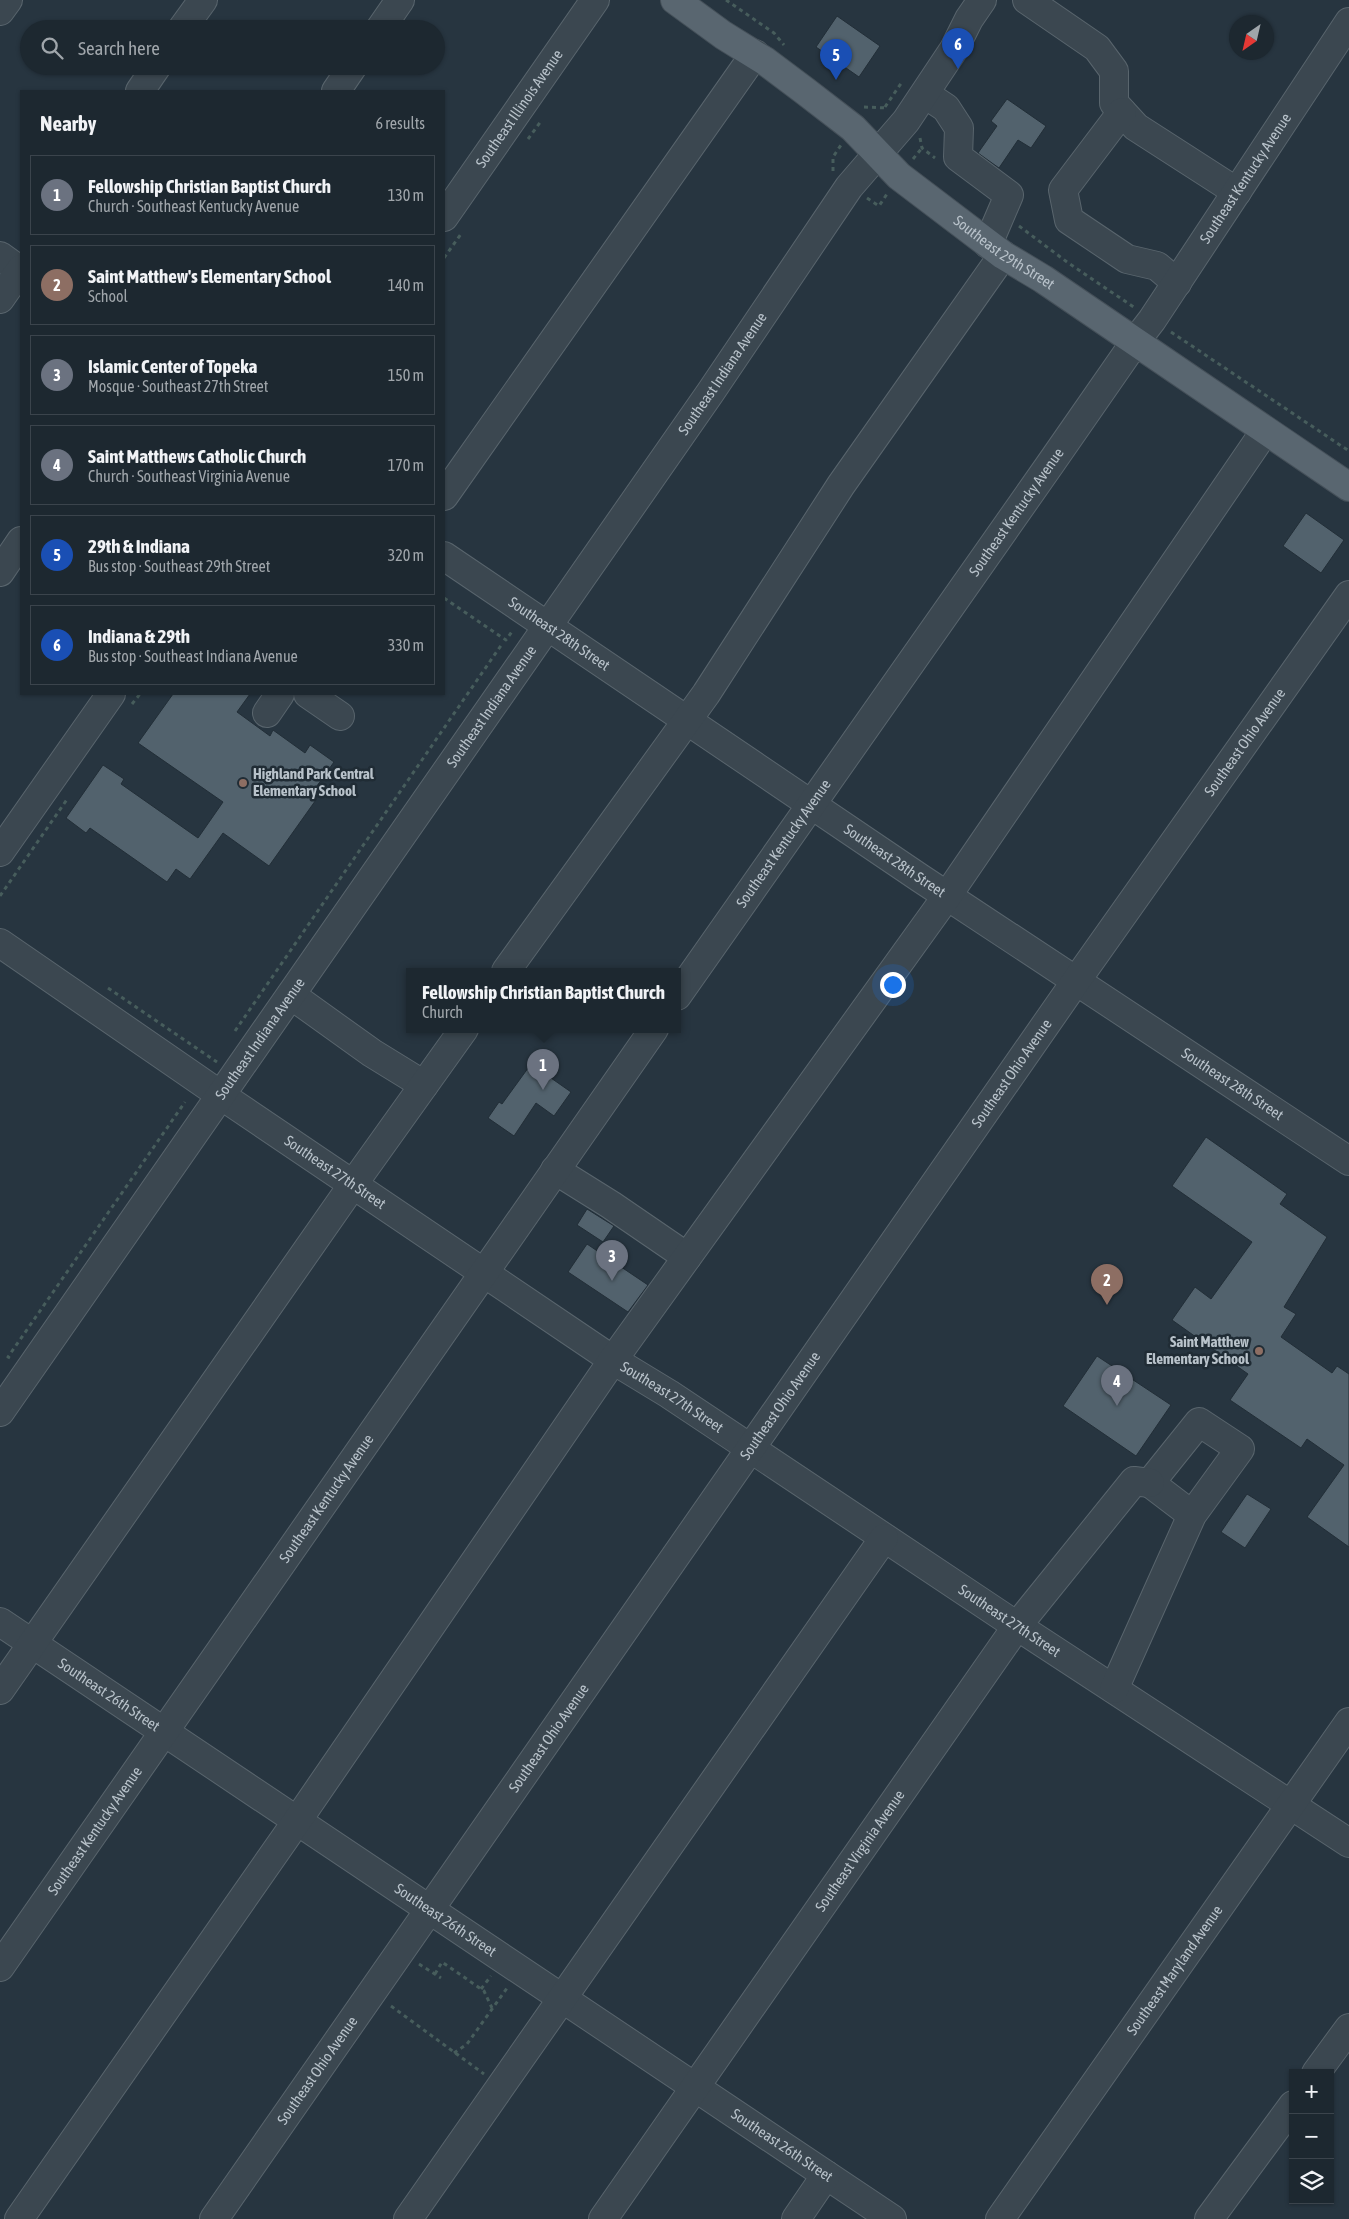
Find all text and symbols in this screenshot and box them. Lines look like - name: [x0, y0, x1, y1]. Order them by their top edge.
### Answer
- north arrow: [1229, 15, 1274, 60]
- search box: [20, 20, 445, 75]
- pin: 6: [942, 28, 974, 69]
- icon: search: [38, 34, 66, 62]
- text: Search here: [78, 37, 160, 59]
- pin: 5: [820, 39, 852, 80]
- street label: Southeast Illinois Avenue: [472, 46, 566, 171]
- street label: Southeast Kentucky Avenue: [1196, 110, 1294, 246]
- text: Nearby: [40, 111, 96, 135]
- text: 6 results: [375, 114, 425, 132]
- text: Fellowship Christian Baptist Church: [88, 175, 331, 197]
- text: 1: [53, 186, 61, 204]
- text: 130 m: [388, 186, 424, 204]
- text: Church · Southeast Kentucky Avenue: [88, 197, 299, 215]
- street label: Southeast 29th Street: [951, 212, 1058, 292]
- text: Saint Matthew's Elementary School: [88, 265, 331, 287]
- text: 2: [53, 276, 61, 294]
- text: 140 m: [388, 276, 424, 294]
- text: School: [88, 287, 128, 305]
- street label: Southeast Indiana Avenue: [675, 309, 770, 438]
- text: Islamic Center of Topeka: [88, 355, 257, 377]
- text: 3: [53, 366, 61, 384]
- text: 150 m: [388, 366, 424, 384]
- text: Mosque · Southeast 27th Street: [88, 377, 268, 395]
- text: Saint Matthews Catholic Church: [88, 445, 306, 467]
- street label: Southeast Kentucky Avenue: [965, 445, 1067, 579]
- text: 4: [53, 456, 61, 474]
- text: 170 m: [388, 456, 424, 474]
- text: Church · Southeast Virginia Avenue: [88, 467, 290, 485]
- text: 29th & Indiana: [88, 535, 190, 557]
- text: 5: [53, 546, 61, 564]
- text: 320 m: [388, 546, 424, 564]
- text: Bus stop · Southeast 29th Street: [88, 557, 270, 575]
- street label: Southeast 28th Street: [506, 593, 613, 674]
- text: Indiana & 29th: [88, 625, 190, 647]
- text: 6: [53, 636, 61, 654]
- text: 330 m: [388, 636, 424, 654]
- street label: Southeast Indiana Avenue: [443, 642, 540, 770]
- text: Bus stop · Southeast Indiana Avenue: [88, 647, 298, 665]
- street label: Southeast Ohio Avenue: [1201, 685, 1288, 799]
- place label: Highland Park Central Elementary School: [253, 765, 375, 799]
- street label: Southeast Kentucky Avenue: [732, 776, 834, 910]
- marker: Highland Park Central Elementary School: [237, 777, 249, 789]
- street label: Southeast 28th Street: [841, 820, 949, 900]
- popup: [406, 968, 681, 1033]
- your location: [880, 972, 906, 998]
- street label: Southeast Indiana Avenue: [211, 974, 308, 1102]
- text: Fellowship Christian Baptist Church: [422, 981, 665, 1003]
- text: Church: [422, 1003, 463, 1021]
- street label: Southeast Ohio Avenue: [968, 1016, 1055, 1130]
- street label: Southeast 28th Street: [1179, 1044, 1287, 1123]
- pin: 1: [527, 1049, 559, 1090]
- street label: Southeast 27th Street: [281, 1132, 389, 1212]
- pin: 3: [596, 1240, 628, 1281]
- pin: 2: [1091, 1264, 1123, 1305]
- place label: Saint Matthew Elementary School: [1146, 1333, 1250, 1367]
- marker: Saint Matthew Elementary School: [1253, 1345, 1265, 1357]
- street label: Southeast Ohio Avenue: [736, 1348, 823, 1463]
- street label: Southeast 27th Street: [618, 1358, 727, 1436]
- pin: 4: [1101, 1365, 1133, 1406]
- street label: Southeast Kentucky Avenue: [276, 1431, 377, 1566]
- street label: Southeast 27th Street: [956, 1581, 1064, 1660]
- street label: Southeast 26th Street: [55, 1654, 163, 1734]
- street label: Southeast Ohio Avenue: [505, 1680, 592, 1795]
- street label: Southeast Kentucky Avenue: [44, 1763, 145, 1898]
- street label: Southeast Virginia Avenue: [812, 1787, 908, 1914]
- street label: Southeast 26th Street: [392, 1880, 500, 1960]
- street label: Southeast Maryland Avenue: [1123, 1902, 1226, 2038]
- street label: Southeast Ohio Avenue: [274, 2013, 361, 2128]
- map controls: [1289, 2069, 1334, 2204]
- button: +: [1289, 2069, 1334, 2114]
- street label: Southeast 26th Street: [728, 2105, 836, 2185]
- button: −: [1289, 2114, 1334, 2159]
- button: layers: [1289, 2159, 1334, 2204]

